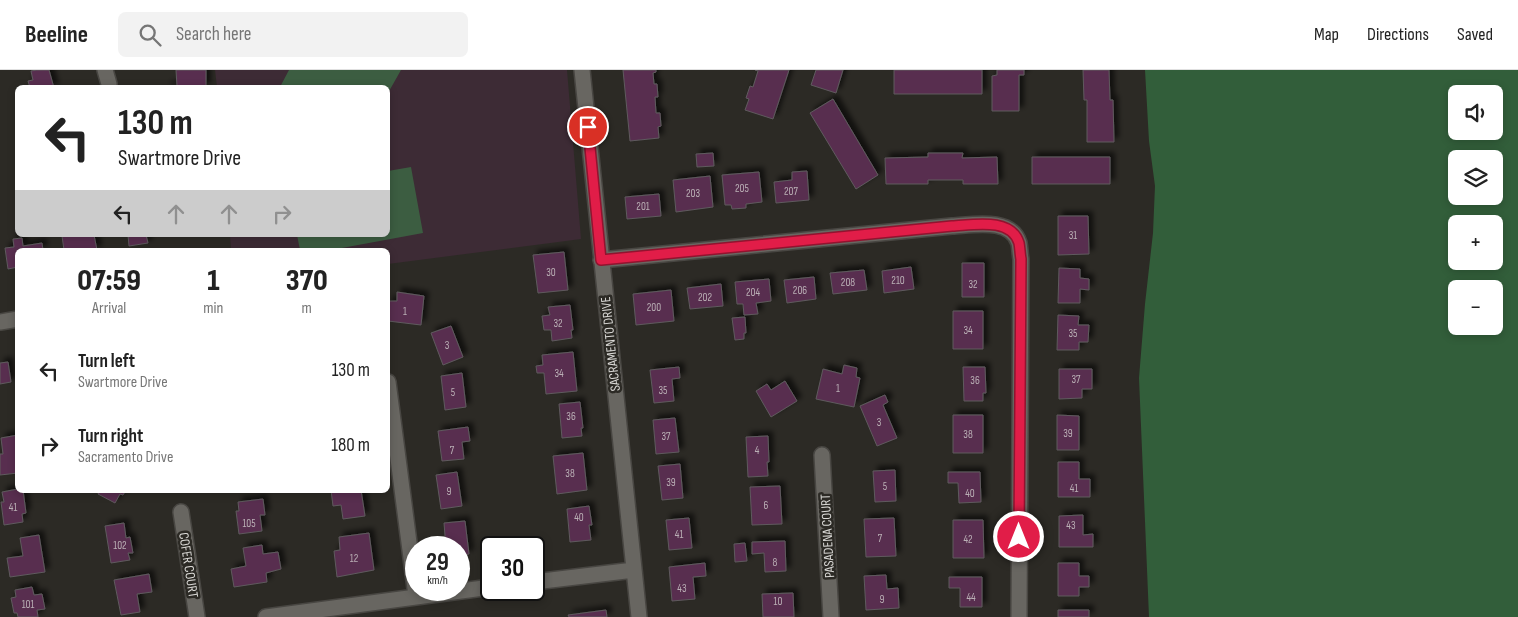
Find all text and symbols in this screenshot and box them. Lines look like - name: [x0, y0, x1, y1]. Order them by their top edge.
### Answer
- search box: [118, 12, 468, 57]
- text: Beeline: [25, 20, 88, 49]
- icon: search: [136, 21, 164, 49]
- text: Search here: [176, 23, 251, 46]
- text: Map: [1314, 24, 1339, 45]
- text: Directions: [1367, 24, 1429, 45]
- text: Saved: [1457, 24, 1493, 45]
- map controls: [1448, 85, 1503, 335]
- button: sound: [1448, 85, 1503, 140]
- text: 130 m: [118, 102, 193, 145]
- icon: left: [35, 105, 100, 170]
- pin: [567, 106, 609, 148]
- icon: arrive: [574, 113, 602, 141]
- text: Swartmore Drive: [118, 145, 241, 172]
- button: layers: [1448, 150, 1503, 205]
- house number: 205: [735, 182, 749, 195]
- house number: 207: [784, 185, 799, 198]
- house number: 203: [686, 187, 700, 200]
- icon: left: [109, 200, 137, 228]
- icon: ahead: [162, 200, 190, 228]
- icon: ahead: [215, 200, 243, 228]
- icon: right: [268, 200, 296, 228]
- house number: 201: [636, 200, 650, 213]
- button: +: [1448, 215, 1503, 270]
- house number: 31: [1069, 229, 1077, 242]
- text: 07:59: [77, 263, 141, 299]
- text: 1: [207, 263, 219, 299]
- text: 370: [286, 263, 328, 299]
- house number: 30: [546, 266, 556, 279]
- house number: 210: [891, 274, 905, 287]
- house number: 208: [841, 276, 855, 289]
- house number: 32: [968, 278, 978, 291]
- button: −: [1448, 280, 1503, 335]
- house number: 206: [793, 284, 807, 297]
- house number: 204: [746, 286, 760, 299]
- house number: 202: [698, 291, 712, 304]
- street label: SACRAMENTO DRIVE: [597, 296, 624, 392]
- text: Arrival: [92, 299, 126, 318]
- text: min: [203, 299, 223, 318]
- text: m: [302, 299, 312, 318]
- house number: 200: [647, 301, 661, 314]
- house number: 1: [403, 305, 407, 318]
- house number: 32: [553, 317, 563, 330]
- house number: 34: [963, 324, 973, 337]
- house number: 35: [1068, 327, 1078, 340]
- house number: 3: [445, 339, 450, 352]
- text: Turn left: [78, 350, 135, 373]
- icon: left: [35, 357, 63, 385]
- text: 130 m: [332, 359, 370, 382]
- house number: 34: [554, 367, 564, 380]
- text: Swartmore Drive: [78, 373, 168, 392]
- house number: 37: [1071, 373, 1081, 386]
- house number: 36: [970, 374, 980, 387]
- house number: 1: [836, 382, 840, 395]
- house number: 35: [658, 384, 668, 397]
- house number: 5: [451, 386, 455, 399]
- house number: 36: [566, 410, 576, 423]
- house number: 3: [877, 416, 882, 429]
- text: Turn right: [78, 425, 143, 448]
- house number: 39: [1063, 427, 1073, 440]
- house number: 38: [963, 428, 973, 441]
- house number: 37: [661, 430, 671, 443]
- icon: right: [35, 432, 63, 460]
- text: 180 m: [331, 434, 370, 457]
- house number: 7: [450, 444, 455, 457]
- house number: 4: [755, 444, 760, 457]
- text: Sacramento Drive: [78, 448, 173, 467]
- house number: 38: [565, 467, 575, 480]
- house number: 39: [666, 476, 676, 489]
- house number: 5: [883, 480, 887, 493]
- house number: 41: [1070, 482, 1078, 495]
- house number: 9: [447, 485, 452, 498]
- house number: 40: [965, 487, 975, 500]
- street label: PASADENA COURT: [817, 493, 838, 578]
- house number: 6: [764, 499, 769, 512]
- house number: 41: [9, 501, 17, 514]
- position arrow: [992, 510, 1044, 562]
- house number: 40: [574, 511, 584, 524]
- house number: 105: [242, 517, 256, 530]
- house number: 43: [1066, 519, 1076, 532]
- house number: 41: [675, 528, 683, 541]
- street label: COFER COURT: [175, 531, 202, 599]
- house number: 7: [878, 532, 883, 545]
- house number: 42: [963, 533, 973, 546]
- speed limit sign: 30: [480, 536, 545, 601]
- house number: 102: [113, 539, 127, 552]
- text: 29: [426, 547, 449, 578]
- house number: 12: [350, 552, 359, 565]
- house number: 8: [773, 556, 778, 569]
- text: km/h: [427, 573, 448, 588]
- house number: 43: [677, 582, 687, 595]
- house number: 44: [966, 591, 976, 604]
- house number: 9: [880, 593, 885, 606]
- house number: 10: [774, 595, 782, 608]
- house number: 101: [22, 598, 34, 611]

